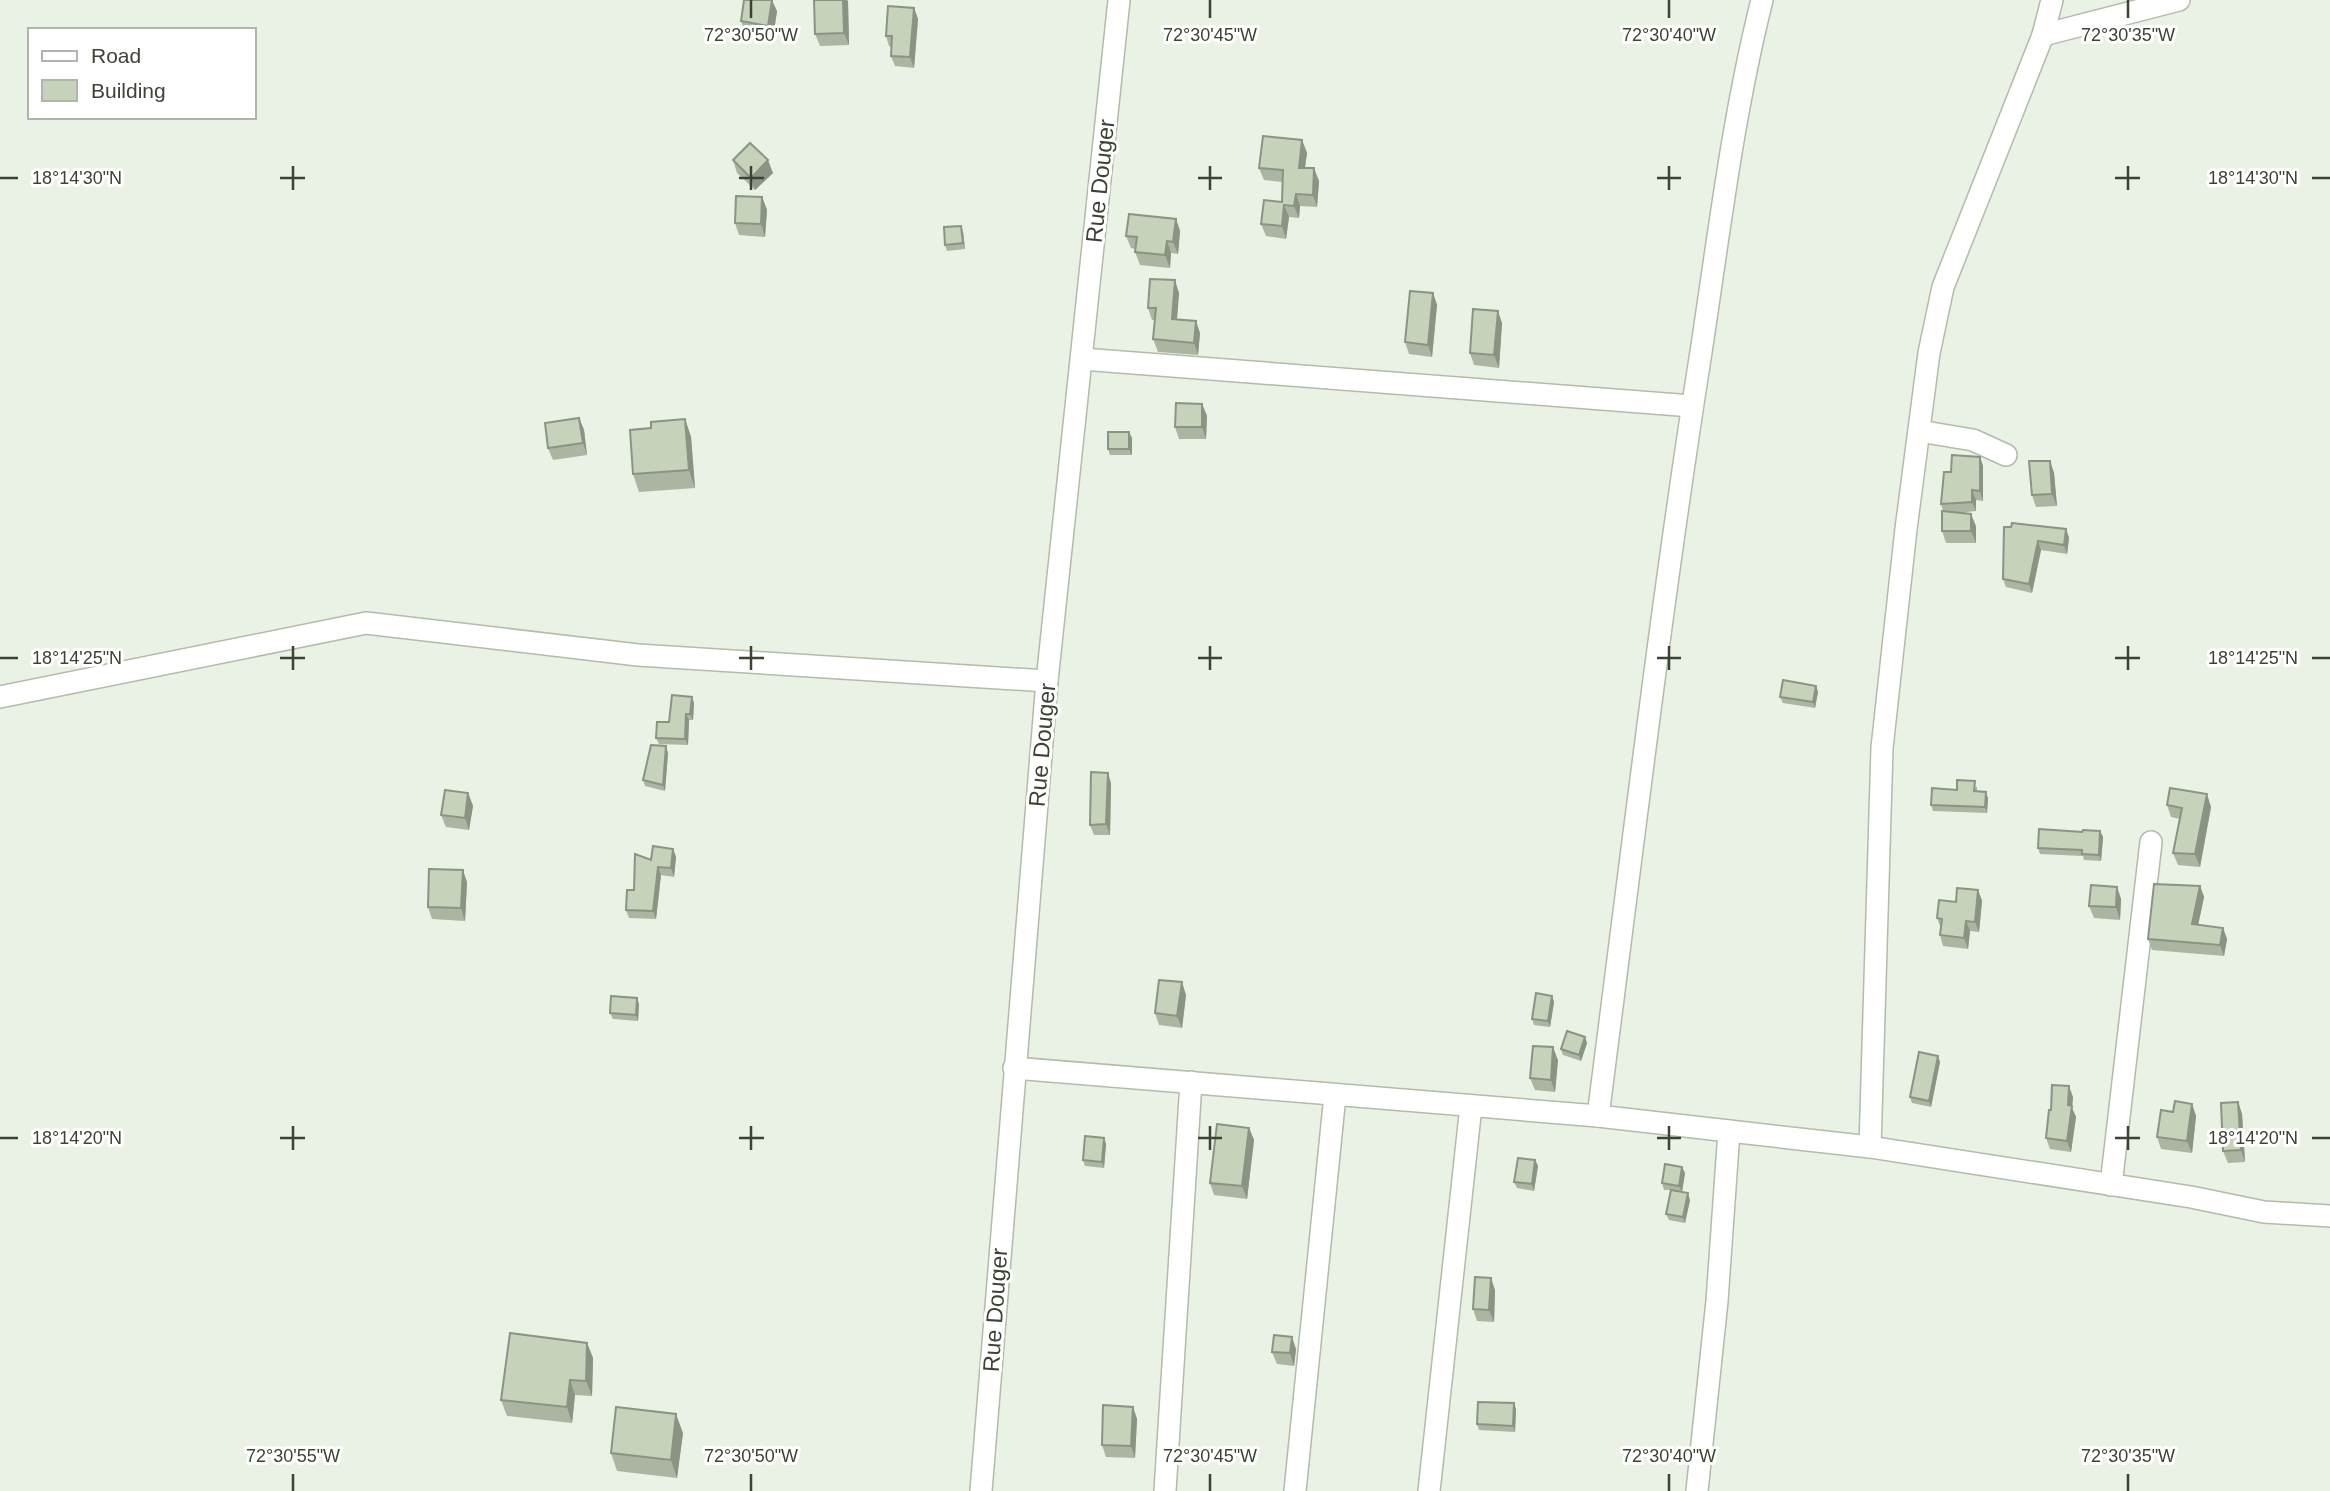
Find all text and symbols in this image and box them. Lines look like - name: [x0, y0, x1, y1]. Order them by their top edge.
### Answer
- text: 72°30'50"W: [704, 25, 798, 45]
- text: 72°30'45"W: [1163, 25, 1257, 45]
- text: 72°30'40"W: [1622, 25, 1716, 45]
- text: 72°30'35"W: [2081, 25, 2175, 45]
- legend: [28, 28, 256, 119]
- text: Road: [91, 44, 141, 67]
- text: Building: [91, 79, 166, 102]
- street label: Rue Douger: [1081, 118, 1119, 244]
- text: 18°14'30"N: [32, 168, 122, 188]
- text: 18°14'30"N: [2208, 168, 2298, 188]
- text: 18°14'25"N: [32, 648, 122, 668]
- text: 18°14'25"N: [2208, 648, 2298, 668]
- street label: Rue Douger: [1024, 682, 1060, 808]
- text: 18°14'20"N: [32, 1128, 122, 1148]
- text: 18°14'20"N: [2208, 1128, 2298, 1148]
- street label: Rue Douger: [978, 1247, 1012, 1373]
- text: 72°30'55"W: [246, 1446, 340, 1466]
- text: 72°30'50"W: [704, 1446, 798, 1466]
- text: 72°30'45"W: [1163, 1446, 1257, 1466]
- text: 72°30'40"W: [1622, 1446, 1716, 1466]
- text: 72°30'35"W: [2081, 1446, 2175, 1466]

